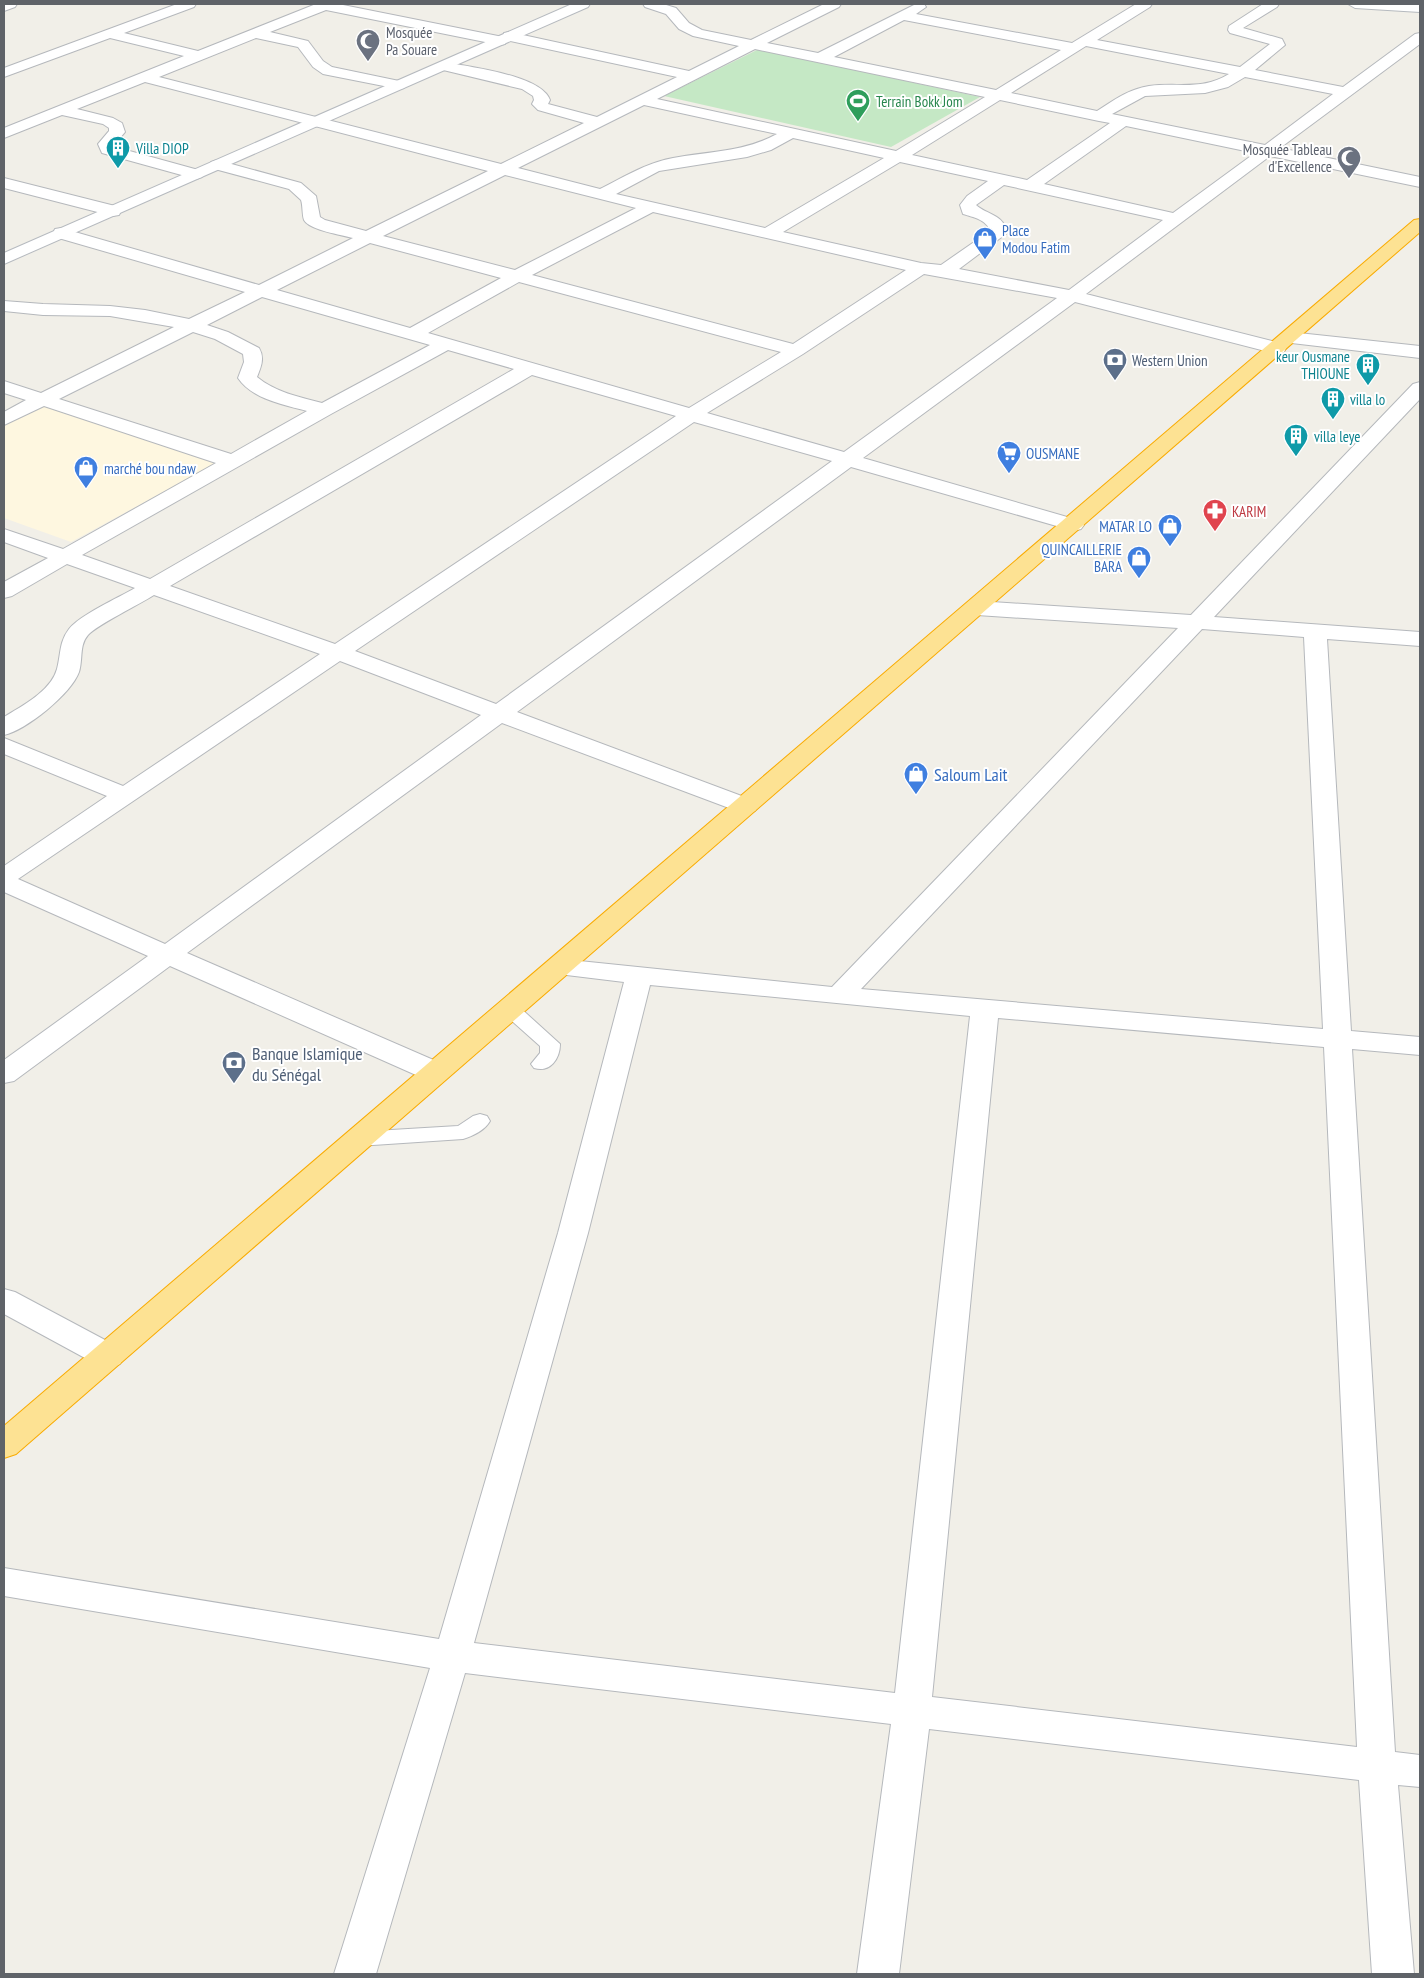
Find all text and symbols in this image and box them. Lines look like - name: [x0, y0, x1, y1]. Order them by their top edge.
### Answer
- place label: Mosquée Pa Souare: [386, 23, 437, 59]
- mosque icon: Mosquée Pa Souare: [355, 28, 381, 62]
- sports icon: Terrain Bokk Jom: [845, 88, 871, 122]
- place label: Terrain Bokk Jom: [876, 92, 962, 111]
- building icon: Villa DIOP: [105, 135, 131, 169]
- place label: Villa DIOP: [135, 139, 189, 158]
- place label: Mosquée Tableau d'Excellence: [1243, 140, 1332, 176]
- mosque icon: Mosquée Tableau d'Excellence: [1336, 145, 1362, 179]
- place label: Place Modou Fatim: [1002, 221, 1070, 257]
- shop icon: Place Modou Fatim: [972, 226, 998, 260]
- bank icon: Western Union: [1102, 347, 1128, 381]
- place label: keur Ousmane THIOUNE: [1276, 347, 1350, 383]
- place label: Western Union: [1132, 351, 1208, 370]
- building icon: keur Ousmane THIOUNE: [1355, 352, 1381, 386]
- building icon: villa lo: [1320, 386, 1346, 420]
- place label: villa lo: [1350, 390, 1385, 409]
- building icon: villa leye: [1283, 423, 1309, 457]
- place label: villa leye: [1314, 427, 1361, 446]
- supermarket icon: OUSMANE: [996, 440, 1022, 474]
- place label: OUSMANE: [1026, 444, 1080, 463]
- shop icon: marché bou ndaw: [73, 455, 99, 489]
- place label: marché bou ndaw: [104, 459, 196, 478]
- pharmacy icon: KARIM: [1202, 498, 1228, 532]
- place label: KARIM: [1232, 502, 1266, 521]
- shop icon: MATAR LO: [1157, 513, 1183, 547]
- place label: MATAR LO: [1099, 517, 1152, 536]
- place label: QUINCAILLERIE BARA: [1041, 540, 1123, 576]
- shop icon: QUINCAILLERIE BARA: [1126, 545, 1152, 579]
- shop icon: Saloum Lait: [903, 761, 929, 795]
- place label: Saloum Lait: [934, 763, 1008, 786]
- place label: Banque Islamique du Sénégal: [252, 1042, 363, 1086]
- bank icon: Banque Islamique du Sénégal: [221, 1050, 247, 1084]

